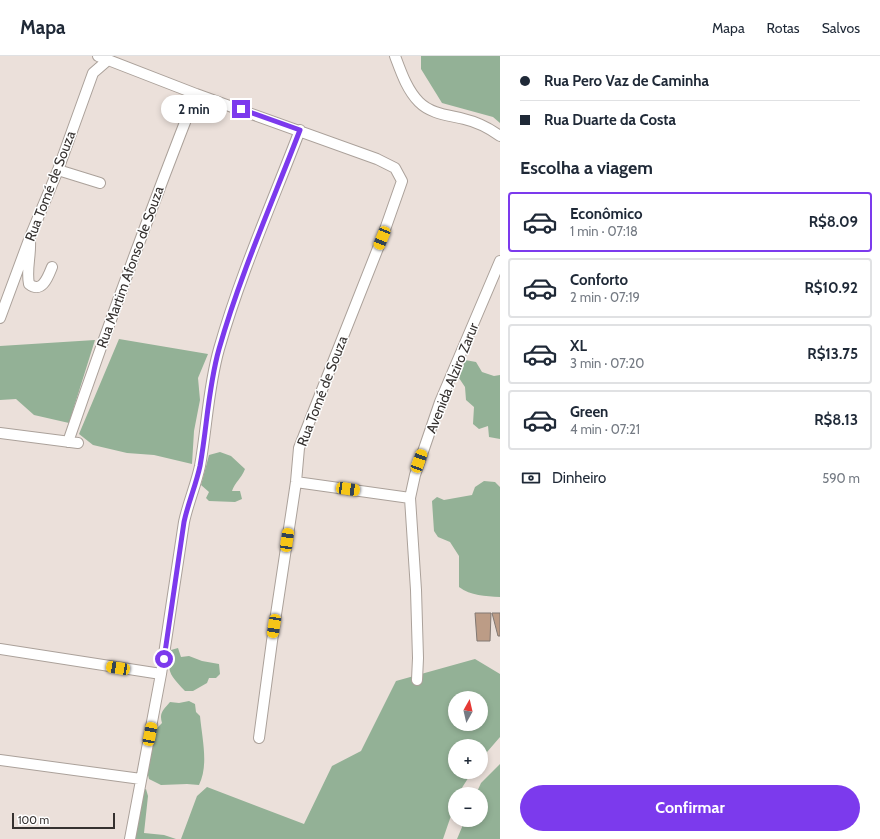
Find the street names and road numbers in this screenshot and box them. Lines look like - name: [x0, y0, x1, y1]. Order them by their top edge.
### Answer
- street label: Rua Tomé de Souza: [21, 128, 79, 244]
- street label: Rua Martim Afonso de Souza: [92, 183, 168, 350]
- street label: Avenida Alziro Zarur: [422, 320, 483, 436]
- street label: Rua Tomé de Souza: [293, 333, 351, 449]

